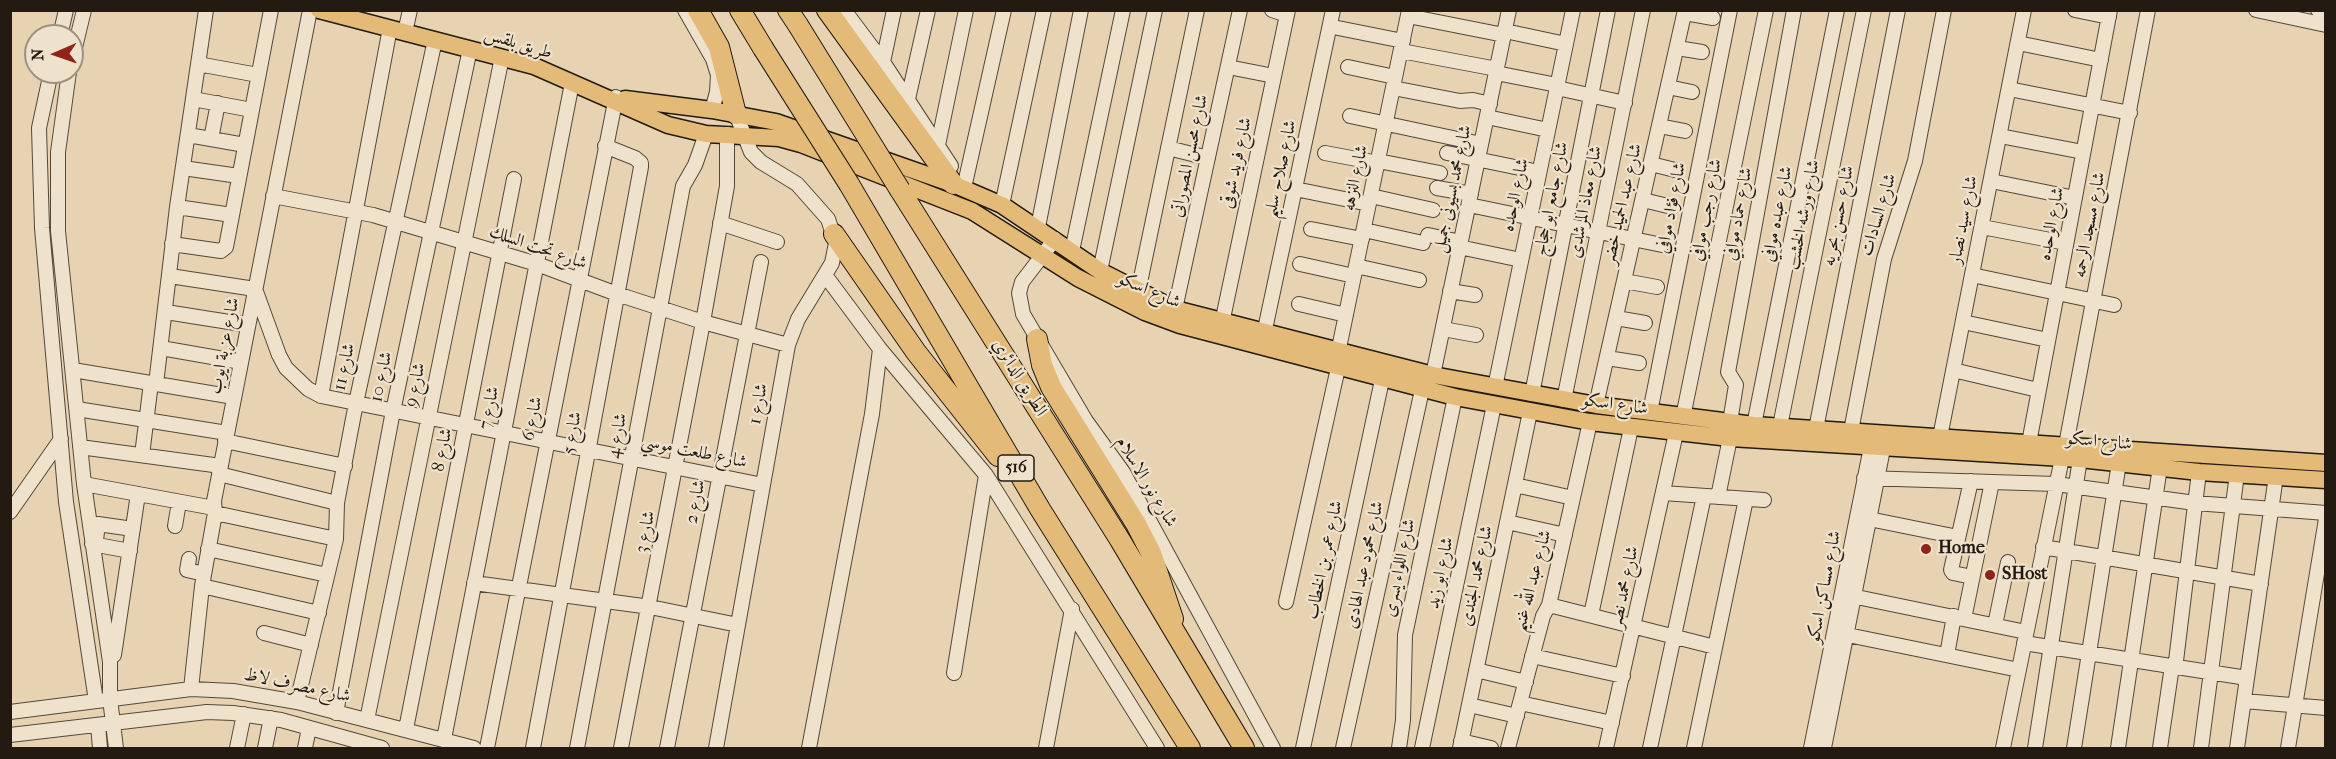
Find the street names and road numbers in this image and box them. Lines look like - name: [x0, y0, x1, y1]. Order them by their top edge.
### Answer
- street label: طريق بلقس: [481, 23, 555, 65]
- street label: شارع محسن المصوراتى: [1166, 93, 1214, 219]
- street label: شارع فريد شوقى: [1217, 115, 1257, 211]
- street label: شارع صلاح سليم: [1260, 118, 1302, 220]
- street label: شارع محمد بسيونى جميل: [1429, 123, 1477, 255]
- street label: شارع جامع ابو حجاج: [1530, 140, 1574, 258]
- street label: شارع عبد الحميد خضر: [1599, 141, 1647, 267]
- street label: شارع النزهه: [1338, 143, 1374, 213]
- street label: شارع معاذ المرشدى: [1565, 144, 1607, 260]
- street label: شارع الوحده: [1498, 156, 1534, 234]
- street label: شارع رجب موافي: [1686, 157, 1728, 263]
- street label: شارع ورشه الخشب: [1783, 158, 1825, 272]
- street label: شارع فؤاد موافي: [1653, 161, 1691, 255]
- street label: شارع عبده موافي: [1758, 164, 1798, 264]
- street label: شارع حسن بحريه: [1819, 164, 1859, 268]
- street label: شارع حماد موافي: [1720, 166, 1758, 262]
- street label: شارع مسجد الرحمه: [2069, 170, 2111, 280]
- street label: شارع السادات: [1856, 171, 1902, 259]
- street label: شارع سيد نصار: [1945, 174, 1983, 266]
- street label: شارع الوحده: [2034, 185, 2070, 263]
- street label: شارع تحت السلك: [486, 221, 590, 275]
- street label: شارع اسكو: [1114, 268, 1184, 314]
- street label: شارع عزبة ايوب: [205, 296, 245, 396]
- street label: الطريق الدائري: [987, 335, 1051, 421]
- street label: شارع 11: [329, 341, 361, 393]
- street label: شارع 10: [366, 350, 398, 404]
- street label: شارع 9: [401, 361, 431, 409]
- street label: شارع 1: [745, 382, 773, 426]
- street label: شارع 7: [475, 384, 505, 432]
- street label: شارع اسكو: [1581, 390, 1649, 420]
- street label: شارع 6: [518, 395, 548, 443]
- street label: شارع 5: [559, 410, 587, 456]
- street label: شارع 4: [603, 412, 633, 460]
- street label: شارع 8: [428, 426, 458, 474]
- street label: شارع اسكو: [2065, 428, 2133, 456]
- street label: شارع طلعت موسي: [639, 430, 749, 474]
- street label: شارع نور الاسلام: [1110, 433, 1182, 531]
- road number: 516: [998, 455, 1034, 481]
- street label: شارع 2: [681, 478, 711, 526]
- street label: شارع عمر بن الخطاب: [1302, 499, 1348, 621]
- street label: شارع محمود عبد الهادى: [1341, 499, 1389, 631]
- street label: شارع 3: [631, 509, 661, 555]
- street label: شارع اللواء يسرى: [1379, 517, 1421, 619]
- street label: شارع محمد الجندى: [1456, 524, 1498, 628]
- street label: شارع عبد الله غنيم: [1509, 528, 1557, 634]
- street label: شارع مساكن اسكو: [1804, 529, 1846, 645]
- street label: شارع ابو زيد: [1423, 535, 1459, 611]
- street label: شارع محمد نصر: [1606, 544, 1644, 630]
- street label: شارع مصرف لاظ: [242, 664, 352, 708]

